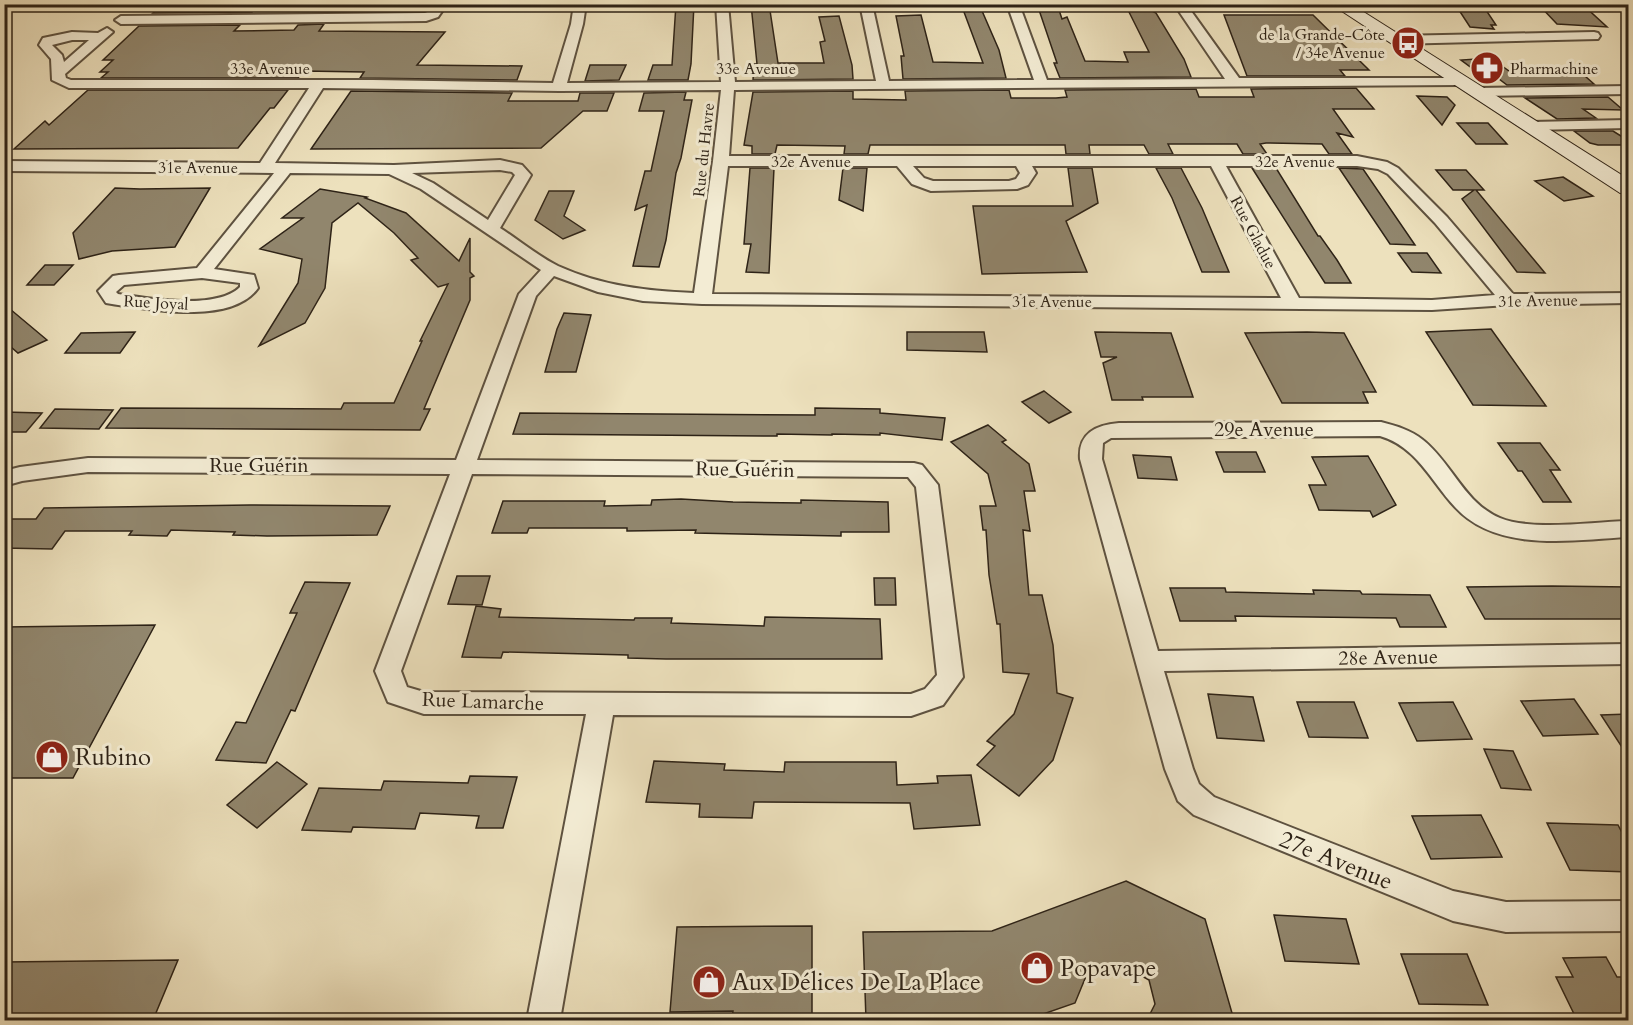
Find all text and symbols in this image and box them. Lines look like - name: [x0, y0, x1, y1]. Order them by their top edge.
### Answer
- place label: de la Grande-Côte / 34e Avenue: [1259, 24, 1385, 64]
- bus stop icon: de la Grande-Côte / 34e Avenue: [1390, 25, 1426, 61]
- pharmacy icon: Pharmachine: [1469, 50, 1505, 86]
- street label: 33e Avenue: [230, 58, 310, 80]
- street label: 33e Avenue: [716, 58, 796, 80]
- place label: Pharmachine: [1510, 58, 1598, 80]
- street label: Rue du Havre: [688, 102, 720, 198]
- street label: 32e Avenue: [771, 151, 851, 173]
- street label: 32e Avenue: [1255, 151, 1335, 173]
- street label: 31e Avenue: [158, 157, 238, 179]
- street label: Rue Gladue: [1225, 192, 1282, 273]
- street label: 31e Avenue: [1498, 289, 1578, 313]
- street label: Rue Joyal: [123, 290, 189, 316]
- street label: 31e Avenue: [1012, 291, 1092, 313]
- street label: 29e Avenue: [1214, 416, 1314, 443]
- street label: Rue Guérin: [209, 452, 309, 479]
- street label: Rue Guérin: [695, 455, 796, 484]
- street label: 28e Avenue: [1338, 643, 1438, 672]
- street label: Rue Lamarche: [422, 686, 544, 717]
- shop icon: Rubino: [34, 739, 70, 775]
- place label: Rubino: [75, 741, 151, 774]
- street label: 27e Avenue: [1274, 823, 1398, 898]
- shop icon: Popavape: [1019, 950, 1055, 986]
- place label: Popavape: [1060, 952, 1157, 985]
- shop icon: Aux Délices De La Place: [691, 964, 727, 1000]
- place label: Aux Délices De La Place: [732, 966, 981, 999]

